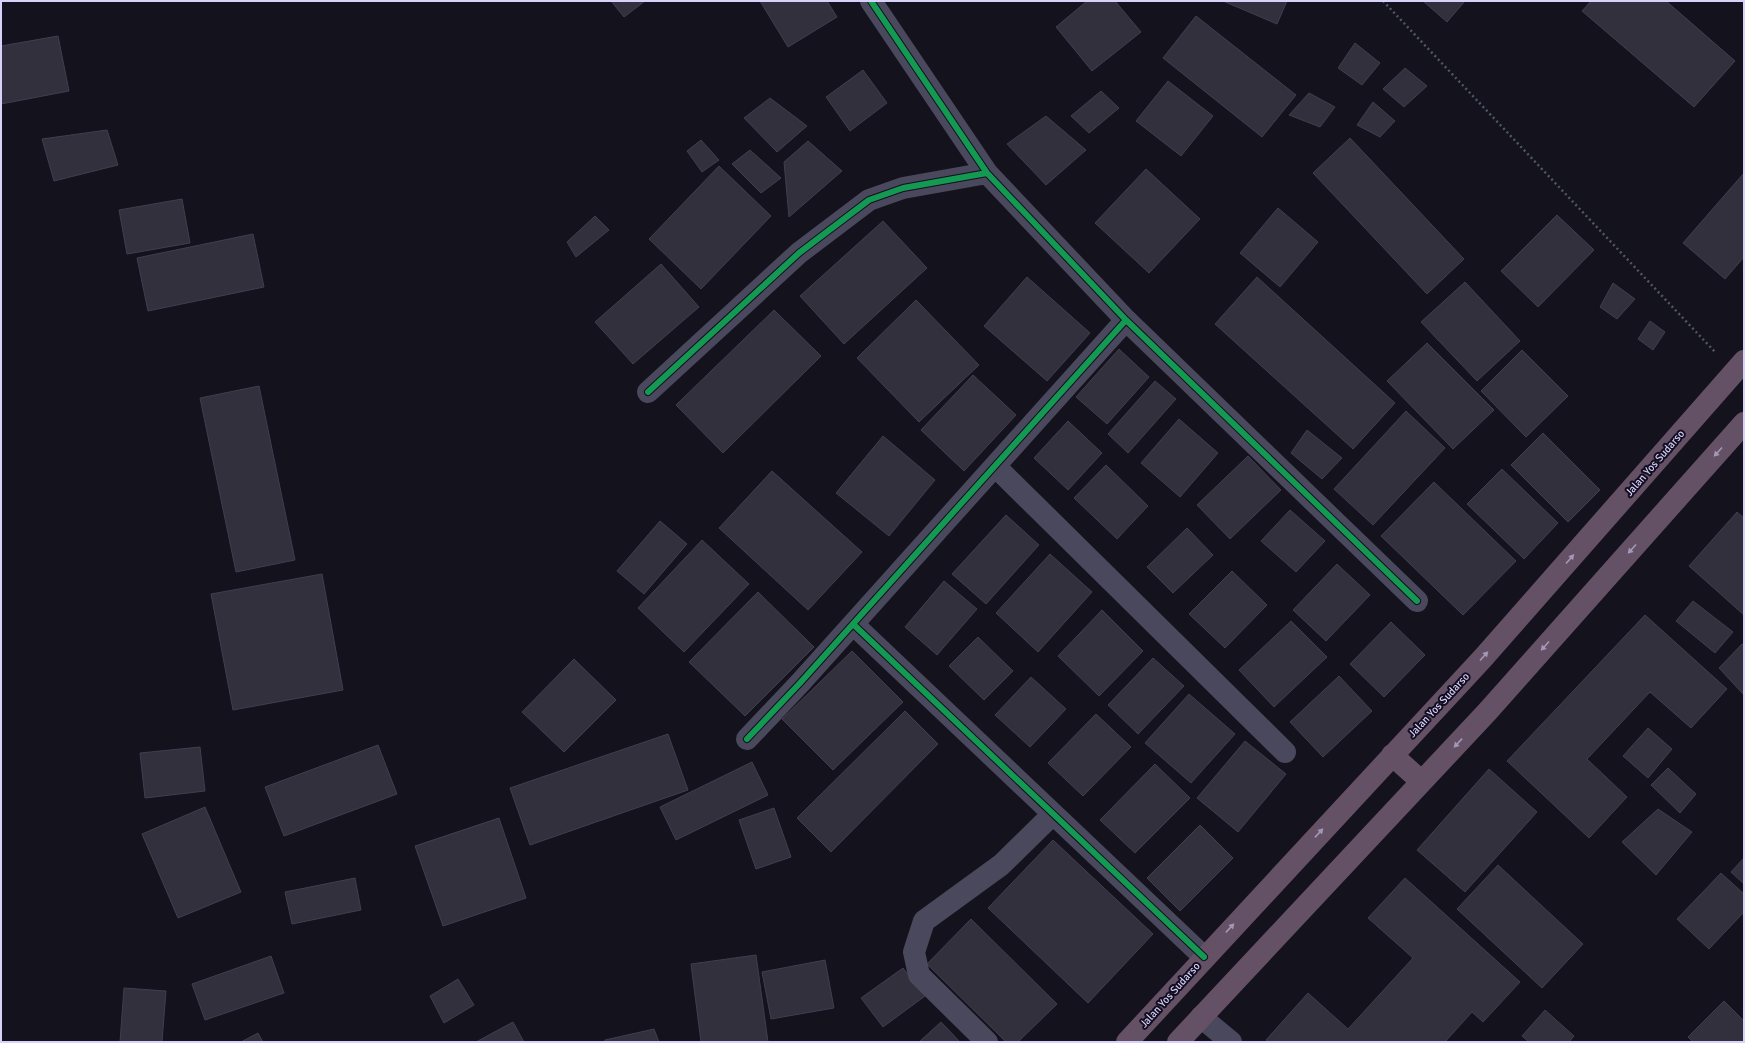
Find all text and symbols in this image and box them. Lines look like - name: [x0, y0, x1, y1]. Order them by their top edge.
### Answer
- street label: Jalan Yos Sudarso: [1623, 427, 1687, 499]
- one-way arrow: [1713, 447, 1723, 457]
- one-way arrow: [1627, 544, 1636, 554]
- one-way arrow: [1565, 554, 1574, 563]
- one-way arrow: [1540, 641, 1550, 651]
- one-way arrow: [1479, 651, 1489, 661]
- street label: Jalan Yos Sudarso: [1406, 670, 1472, 740]
- one-way arrow: [1454, 738, 1463, 747]
- one-way arrow: [1314, 828, 1324, 838]
- one-way arrow: [1226, 923, 1235, 934]
- street label: Jalan Yos Sudarso: [1137, 959, 1203, 1030]

